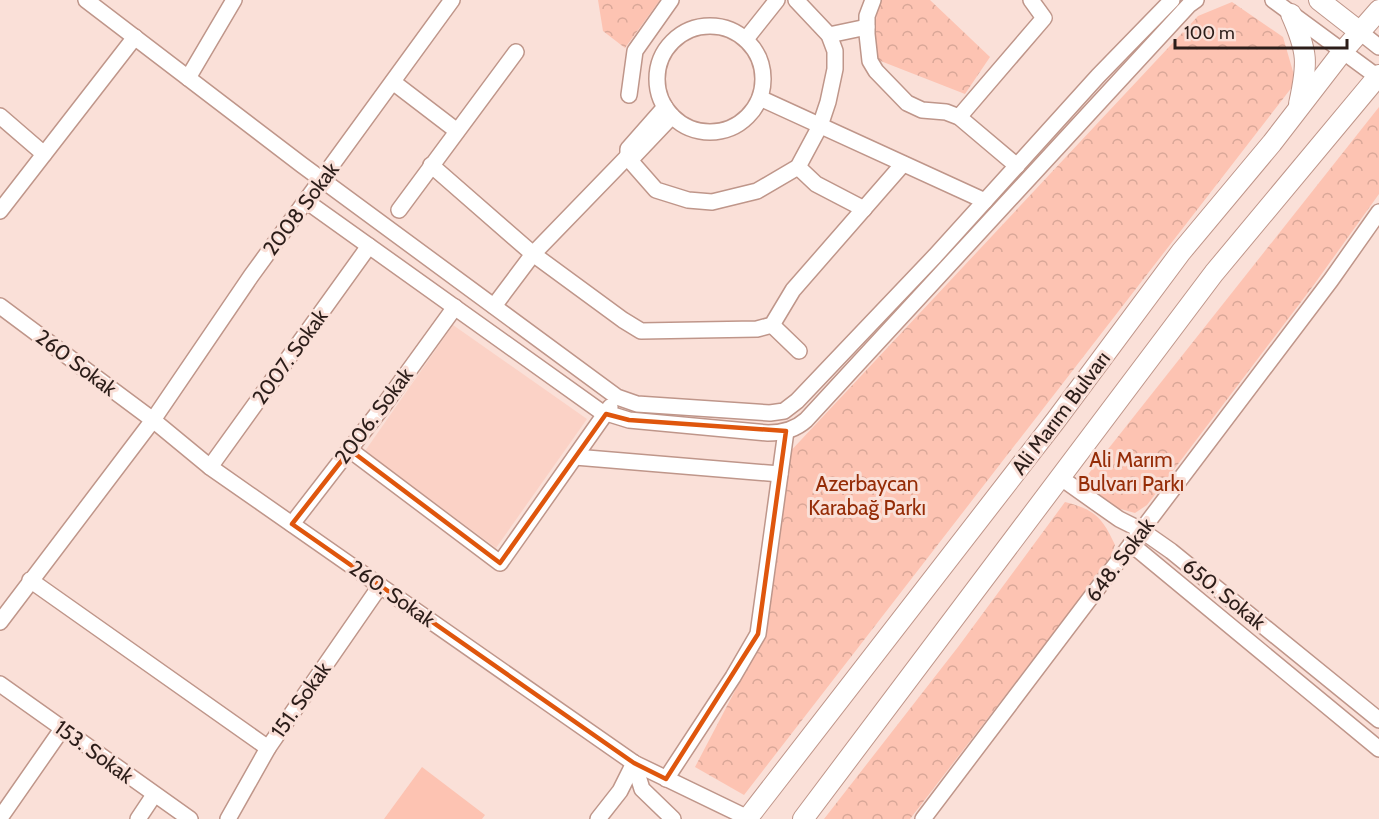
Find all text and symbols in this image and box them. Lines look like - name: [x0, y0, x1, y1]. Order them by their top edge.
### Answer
- scale bar: [1175, 12, 1348, 50]
- text: 100 m: [1184, 22, 1235, 44]
- street label: 2008 Sokak: [257, 157, 344, 260]
- street label: 2007. Sokak: [247, 304, 333, 409]
- street label: 260 Sokak: [31, 324, 122, 402]
- street label: Ali Marım Bulvarı: [1006, 346, 1115, 479]
- street label: 2006. Sokak: [329, 362, 418, 469]
- park label: Ali Marım Bulvarı Parkı: [1078, 447, 1184, 496]
- park label: Azerbaycan Karabağ Parkı: [808, 471, 926, 520]
- street label: 648. Sokak: [1080, 512, 1160, 607]
- street label: 650. Sokak: [1178, 553, 1271, 635]
- street label: 260. Sokak: [345, 555, 440, 633]
- street label: 151. Sokak: [265, 657, 336, 742]
- street label: 153. Sokak: [50, 715, 139, 789]

